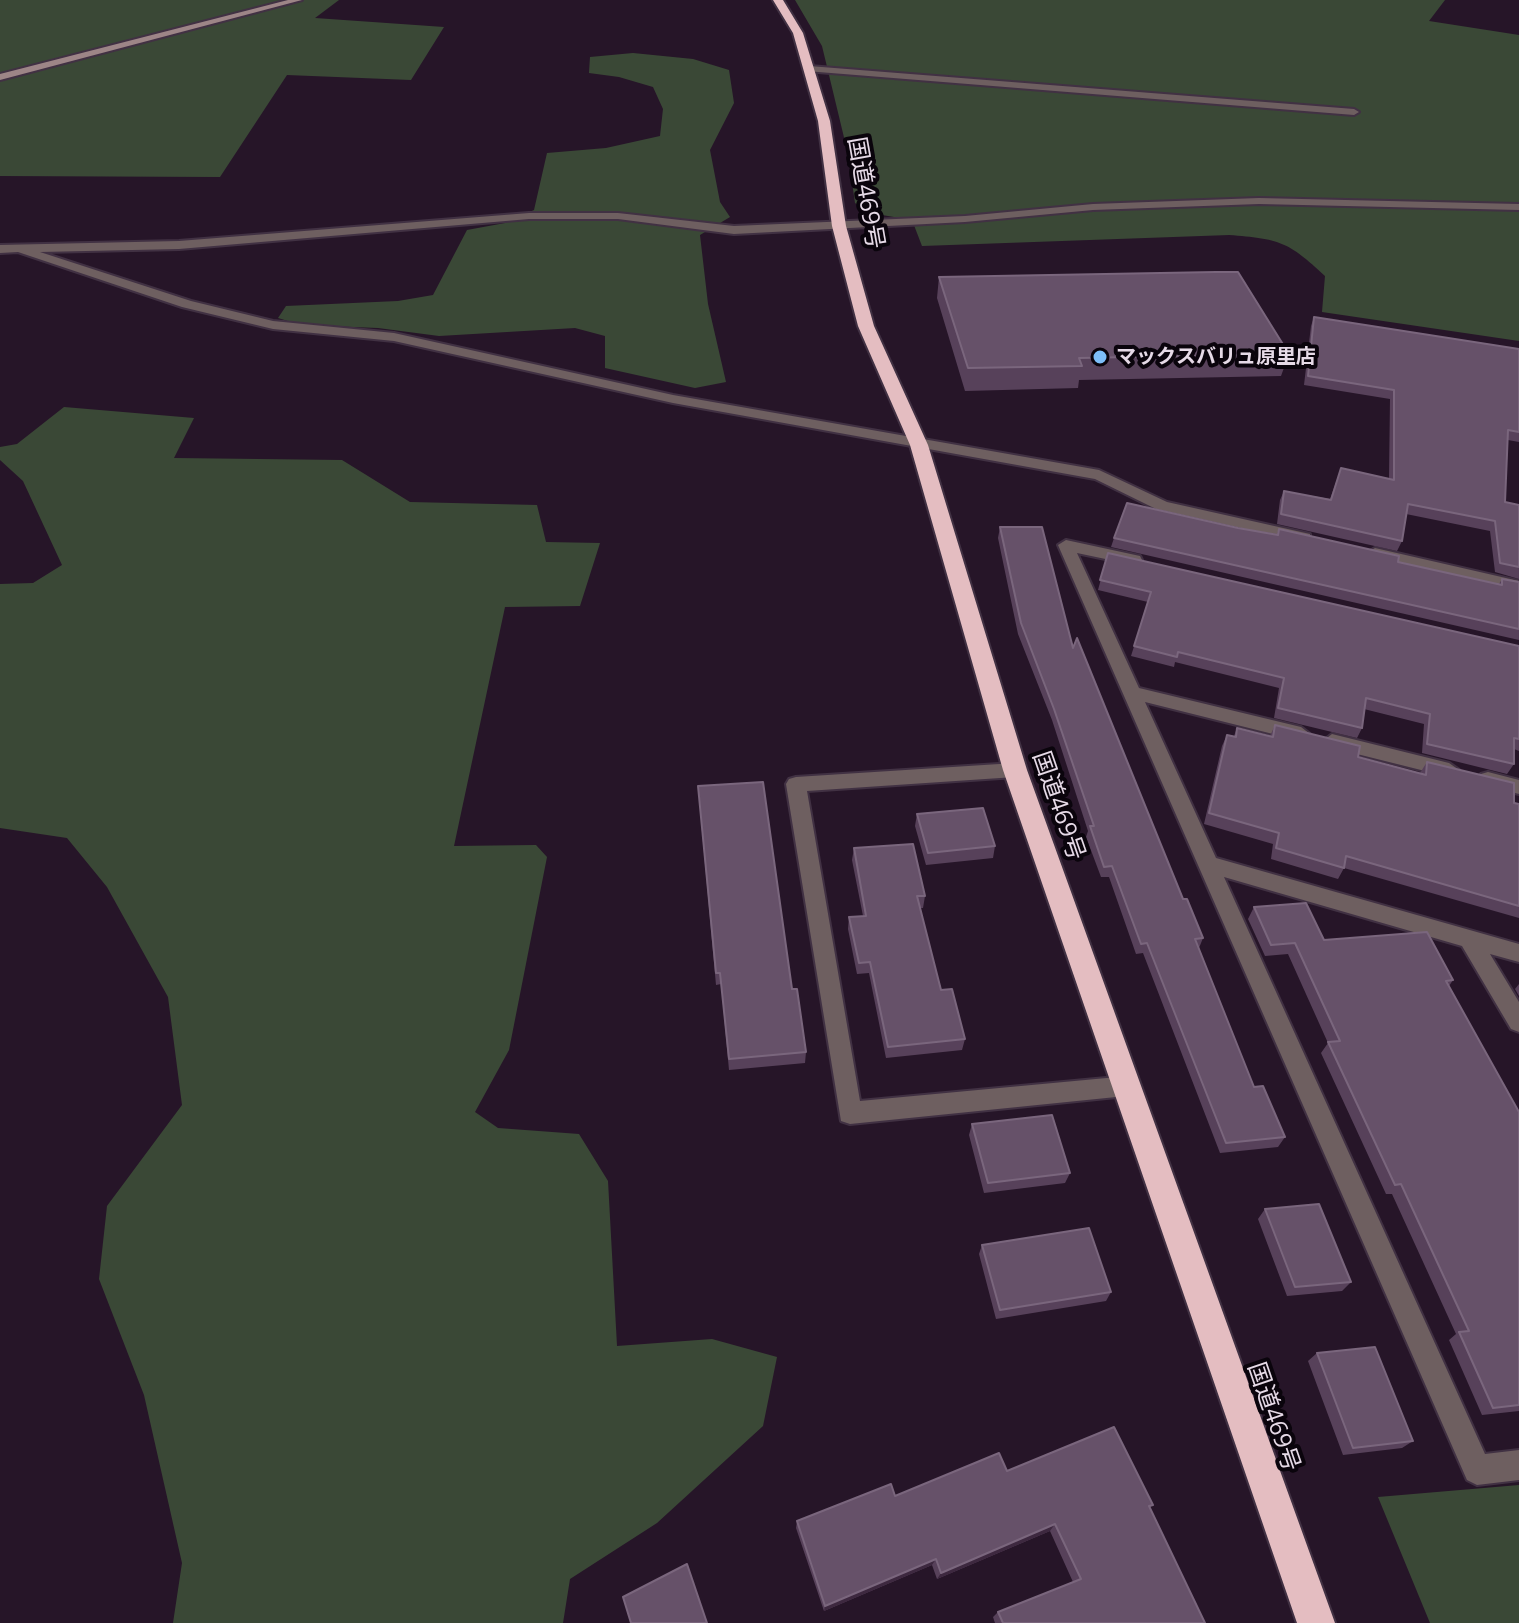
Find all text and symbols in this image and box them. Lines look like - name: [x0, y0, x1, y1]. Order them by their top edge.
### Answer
- street label: 国道469号: [841, 135, 889, 251]
- place label: マックスバリュ原里店: [1116, 345, 1316, 369]
- marker: マックスバリュ原里店: [1091, 348, 1109, 366]
- street label: 国道469号: [1026, 748, 1090, 864]
- street label: 国道469号: [1241, 1359, 1305, 1475]

